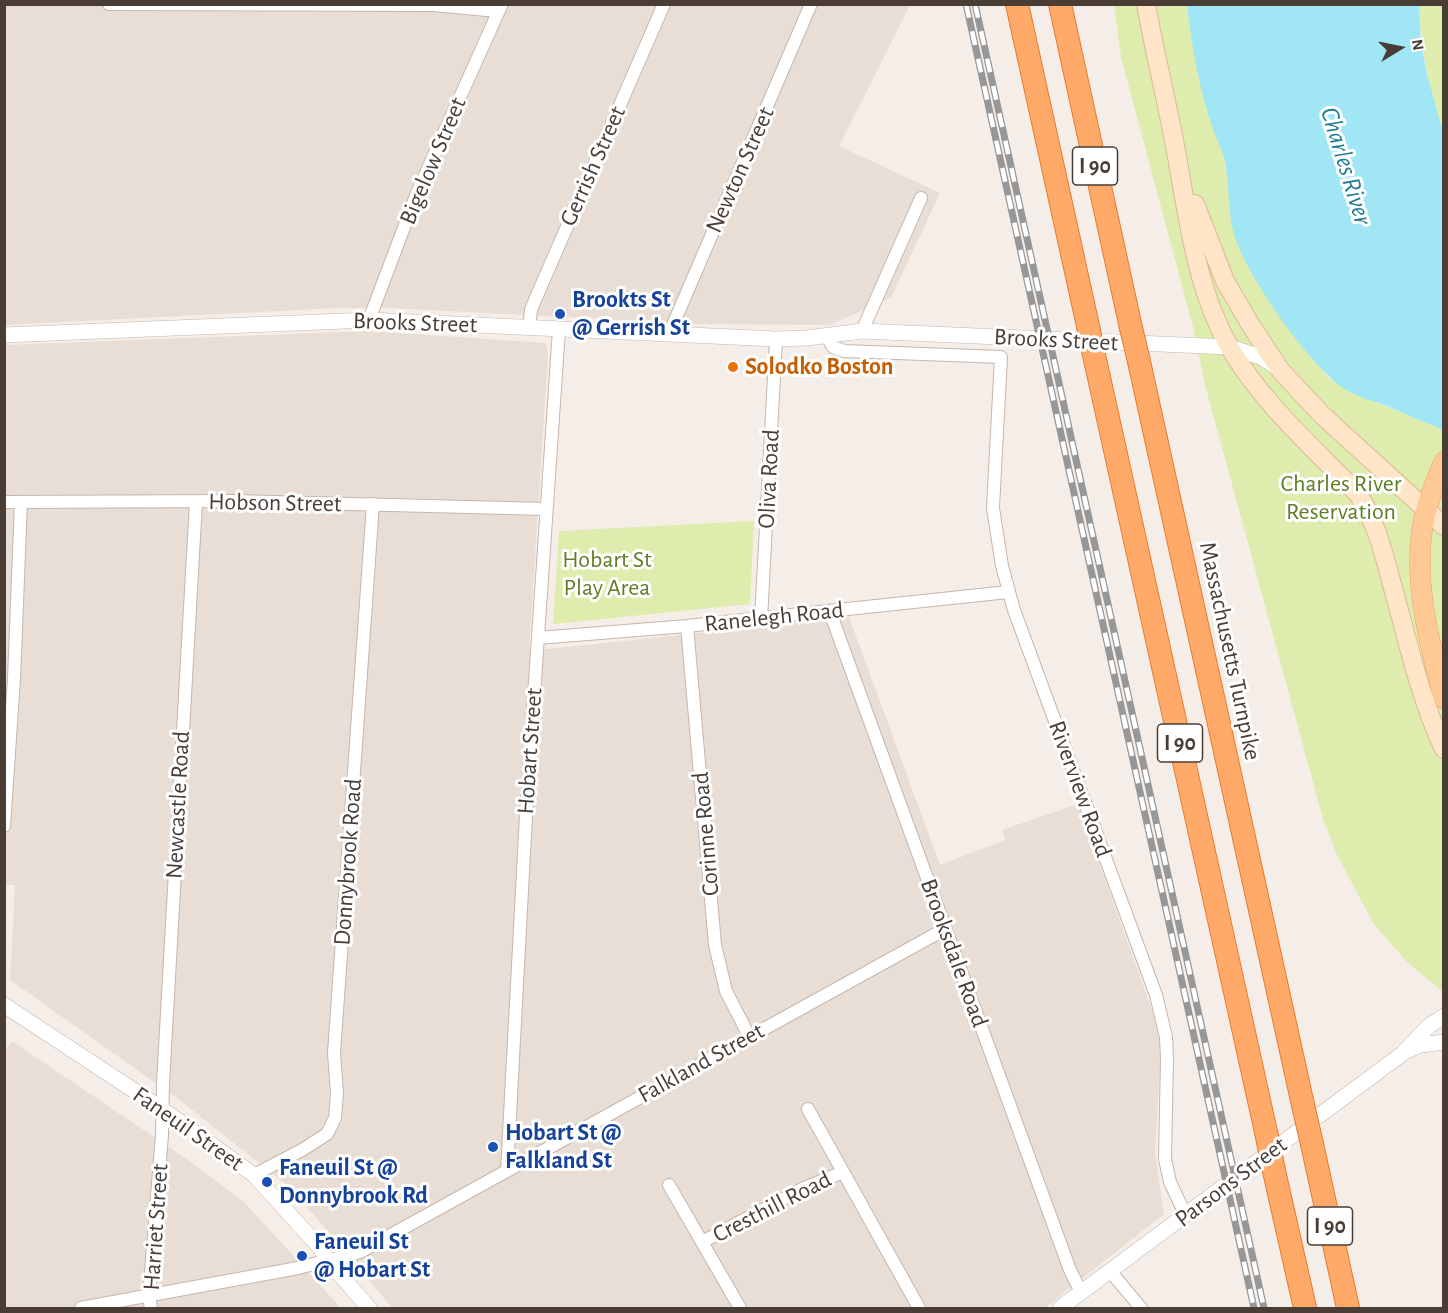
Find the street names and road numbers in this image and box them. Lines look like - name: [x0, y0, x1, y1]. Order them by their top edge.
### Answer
- street label: Bigelow Street: [393, 93, 473, 229]
- street label: Gerrish Street: [554, 102, 632, 230]
- street label: Newton Street: [699, 103, 781, 237]
- road number: I 90: [1072, 147, 1118, 185]
- street label: Brooks Street: [352, 306, 478, 340]
- street label: Brooks Street: [993, 322, 1119, 358]
- street label: Oliva Road: [752, 429, 786, 529]
- street label: Hobson Street: [208, 487, 342, 519]
- street label: Massachusetts Turnpike: [1193, 539, 1267, 763]
- street label: Ranelegh Road: [703, 595, 845, 639]
- street label: Hobart Street: [511, 687, 549, 815]
- street label: Riverview Road: [1042, 717, 1118, 861]
- road number: I 90: [1158, 724, 1202, 762]
- street label: Newcastle Road: [160, 730, 196, 880]
- street label: Corinne Road: [686, 771, 726, 897]
- street label: Donnybrook Road: [328, 777, 368, 947]
- street label: Brooksdale Road: [914, 875, 994, 1031]
- street label: Falkland Street: [633, 1017, 769, 1109]
- street label: Faneuil Street: [127, 1080, 249, 1178]
- street label: Parsons Street: [1169, 1131, 1293, 1233]
- street label: Harriet Street: [137, 1163, 175, 1291]
- street label: Cresthill Road: [708, 1165, 836, 1249]
- road number: I 90: [1308, 1207, 1352, 1245]

